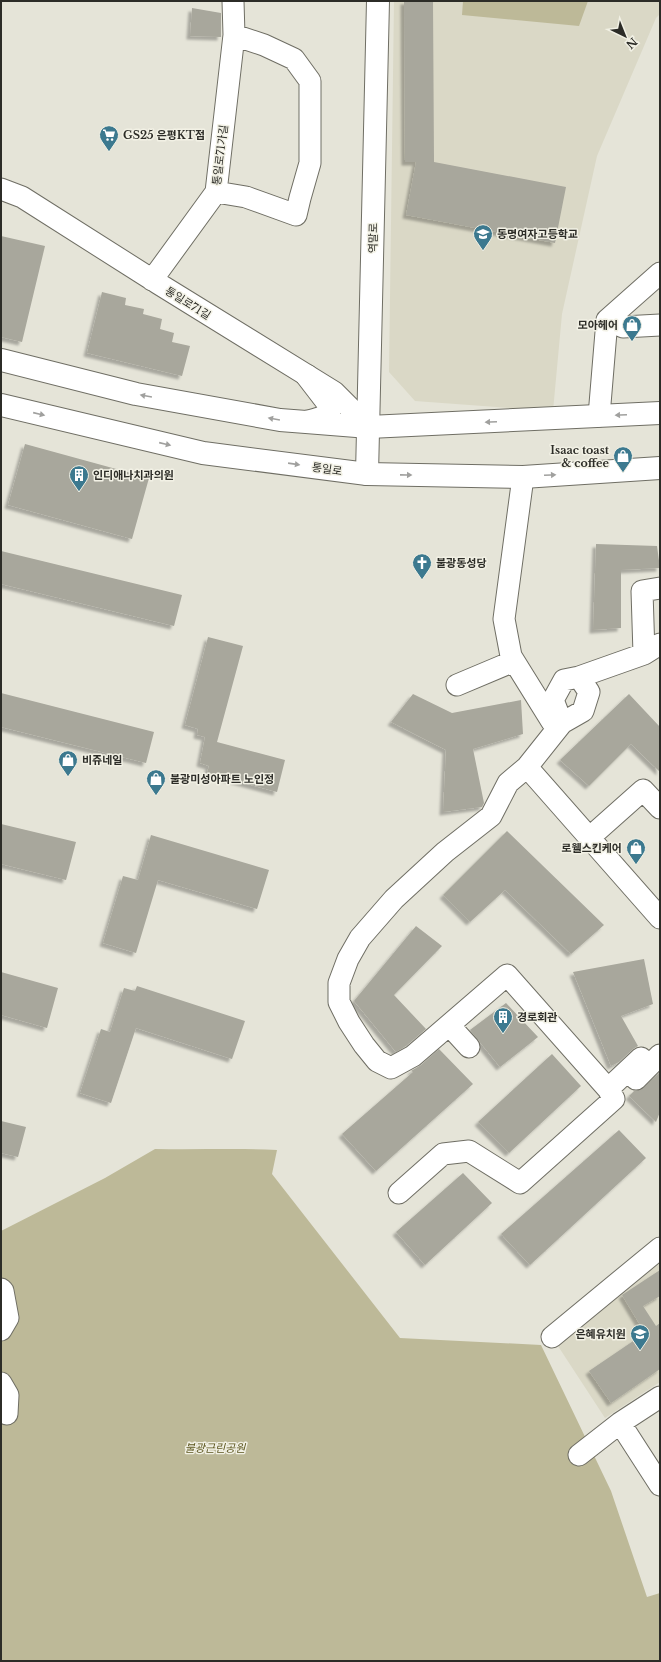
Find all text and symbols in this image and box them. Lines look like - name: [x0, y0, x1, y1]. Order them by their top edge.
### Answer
- north arrow: [605, 16, 645, 56]
- text: N: [623, 35, 640, 52]
- supermarket icon: GS25 은평KT점: [98, 124, 120, 152]
- street label: 통일로71가길: [209, 124, 231, 186]
- place label: GS25 은평KT점: [123, 128, 205, 142]
- street label: 역말로: [366, 223, 380, 253]
- school or university icon: 동명여자고등학교: [472, 223, 494, 251]
- place label: 동명여자고등학교: [497, 227, 578, 241]
- street label: 통일로71길: [163, 284, 213, 322]
- shop icon: 모아헤어: [621, 314, 643, 342]
- place label: 모아헤어: [578, 318, 618, 332]
- one-way arrow: [140, 393, 152, 399]
- one-way arrow: [33, 411, 45, 417]
- one-way arrow: [615, 412, 627, 419]
- one-way arrow: [268, 415, 280, 421]
- one-way arrow: [484, 419, 497, 425]
- one-way arrow: [160, 441, 172, 447]
- place label: Isaac toast & coffee: [550, 443, 610, 470]
- shop icon: Isaac toast & coffee: [612, 445, 634, 473]
- street label: 통일로: [311, 460, 343, 478]
- one-way arrow: [288, 461, 300, 467]
- building icon: 인디애나치과의원: [68, 464, 90, 492]
- place label: 인디애나치과의원: [93, 468, 174, 482]
- one-way arrow: [400, 472, 413, 478]
- one-way arrow: [544, 472, 556, 479]
- church icon: 불광동성당: [411, 552, 433, 580]
- place label: 불광동성당: [436, 556, 487, 570]
- shop icon: 비쥬네일: [57, 749, 79, 777]
- place label: 비쥬네일: [82, 753, 122, 767]
- shop icon: 불광미성아파트 노인정: [145, 768, 167, 796]
- place label: 불광미성아파트 노인정: [170, 772, 274, 786]
- shop icon: 로웰스킨케어: [625, 837, 647, 865]
- place label: 로웰스킨케어: [561, 841, 622, 855]
- building icon: 경로회관: [492, 1006, 514, 1034]
- place label: 경로회관: [517, 1010, 557, 1024]
- school or university icon: 은혜유치원: [629, 1323, 651, 1351]
- place label: 은혜유치원: [575, 1327, 626, 1341]
- park label: 불광근린공원: [185, 1441, 246, 1455]

